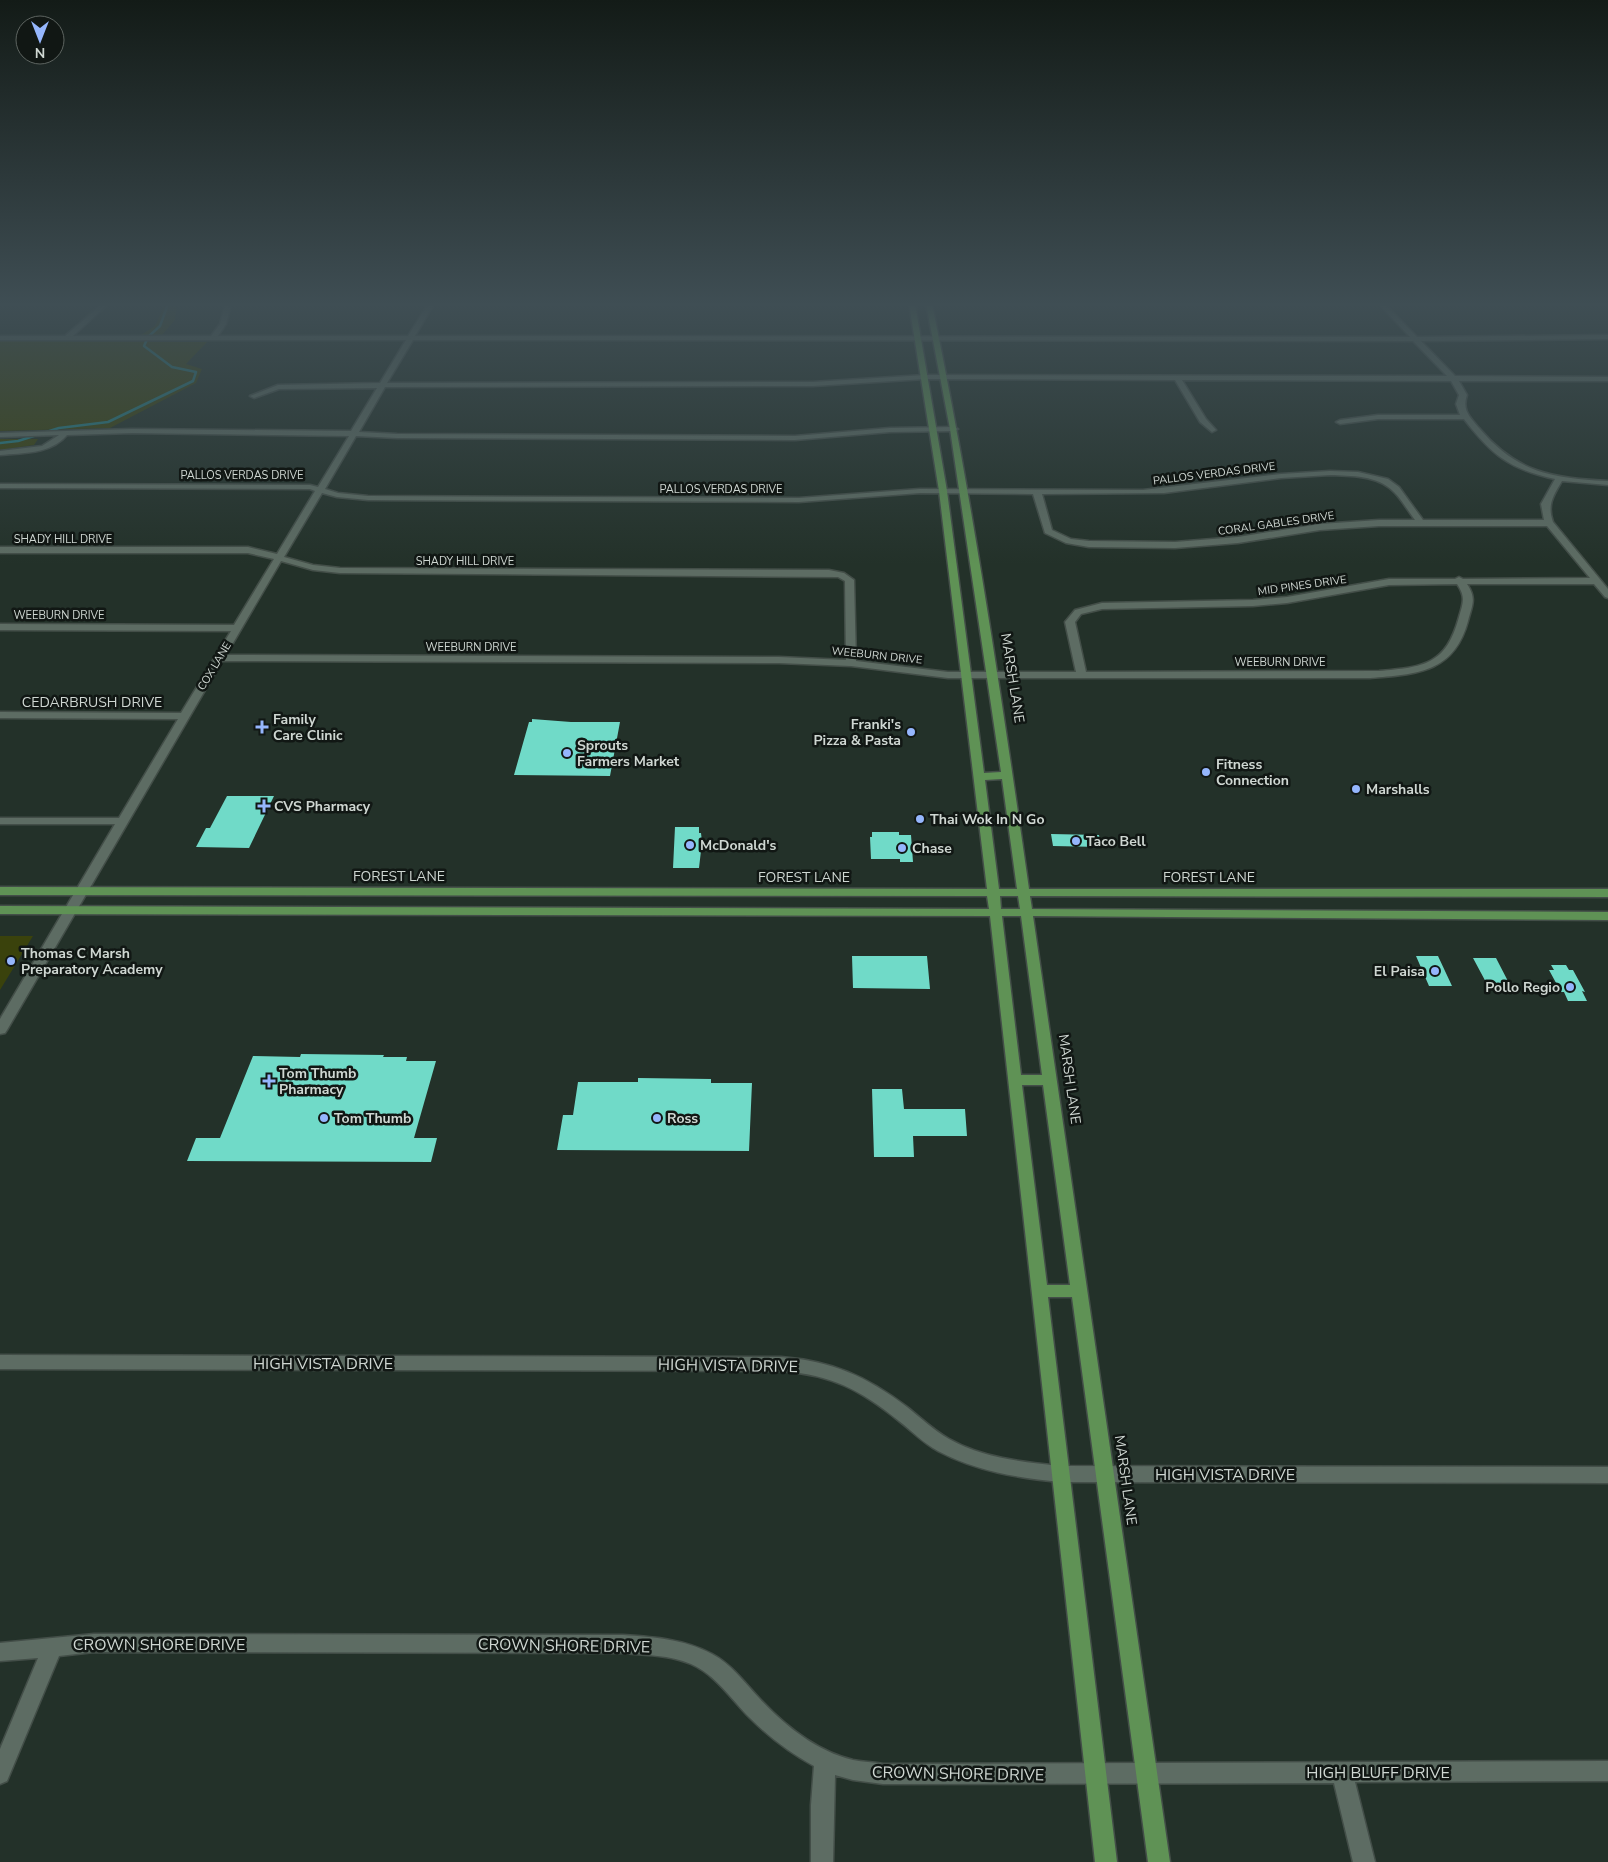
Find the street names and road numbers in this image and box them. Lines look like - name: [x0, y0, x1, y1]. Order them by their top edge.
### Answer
- street label: PALLOS VERDAS DRIVE: [1152, 459, 1276, 488]
- street label: PALLOS VERDAS DRIVE: [180, 468, 304, 483]
- street label: PALLOS VERDAS DRIVE: [659, 482, 783, 497]
- street label: CORAL GABLES DRIVE: [1217, 508, 1335, 539]
- street label: SHADY HILL DRIVE: [14, 532, 112, 547]
- street label: SHADY HILL DRIVE: [416, 554, 514, 569]
- street label: MID PINES DRIVE: [1257, 572, 1347, 599]
- street label: WEEBURN DRIVE: [13, 608, 105, 623]
- street label: MARSH LANE: [996, 632, 1029, 724]
- street label: COX LANE: [194, 639, 235, 693]
- street label: WEEBURN DRIVE: [425, 640, 517, 655]
- street label: WEEBURN DRIVE: [831, 643, 923, 668]
- street label: WEEBURN DRIVE: [1234, 655, 1326, 670]
- street label: CEDARBRUSH DRIVE: [22, 693, 162, 712]
- street label: FOREST LANE: [353, 867, 445, 886]
- street label: FOREST LANE: [758, 868, 850, 887]
- street label: FOREST LANE: [1163, 868, 1255, 887]
- street label: MARSH LANE: [1054, 1033, 1085, 1125]
- street label: HIGH VISTA DRIVE: [253, 1353, 393, 1375]
- street label: HIGH VISTA DRIVE: [658, 1354, 798, 1378]
- street label: MARSH LANE: [1110, 1434, 1141, 1526]
- street label: HIGH VISTA DRIVE: [1155, 1464, 1295, 1486]
- street label: CROWN SHORE DRIVE: [478, 1633, 650, 1659]
- street label: CROWN SHORE DRIVE: [73, 1634, 245, 1656]
- street label: CROWN SHORE DRIVE: [872, 1761, 1044, 1787]
- street label: HIGH BLUFF DRIVE: [1306, 1762, 1450, 1784]

